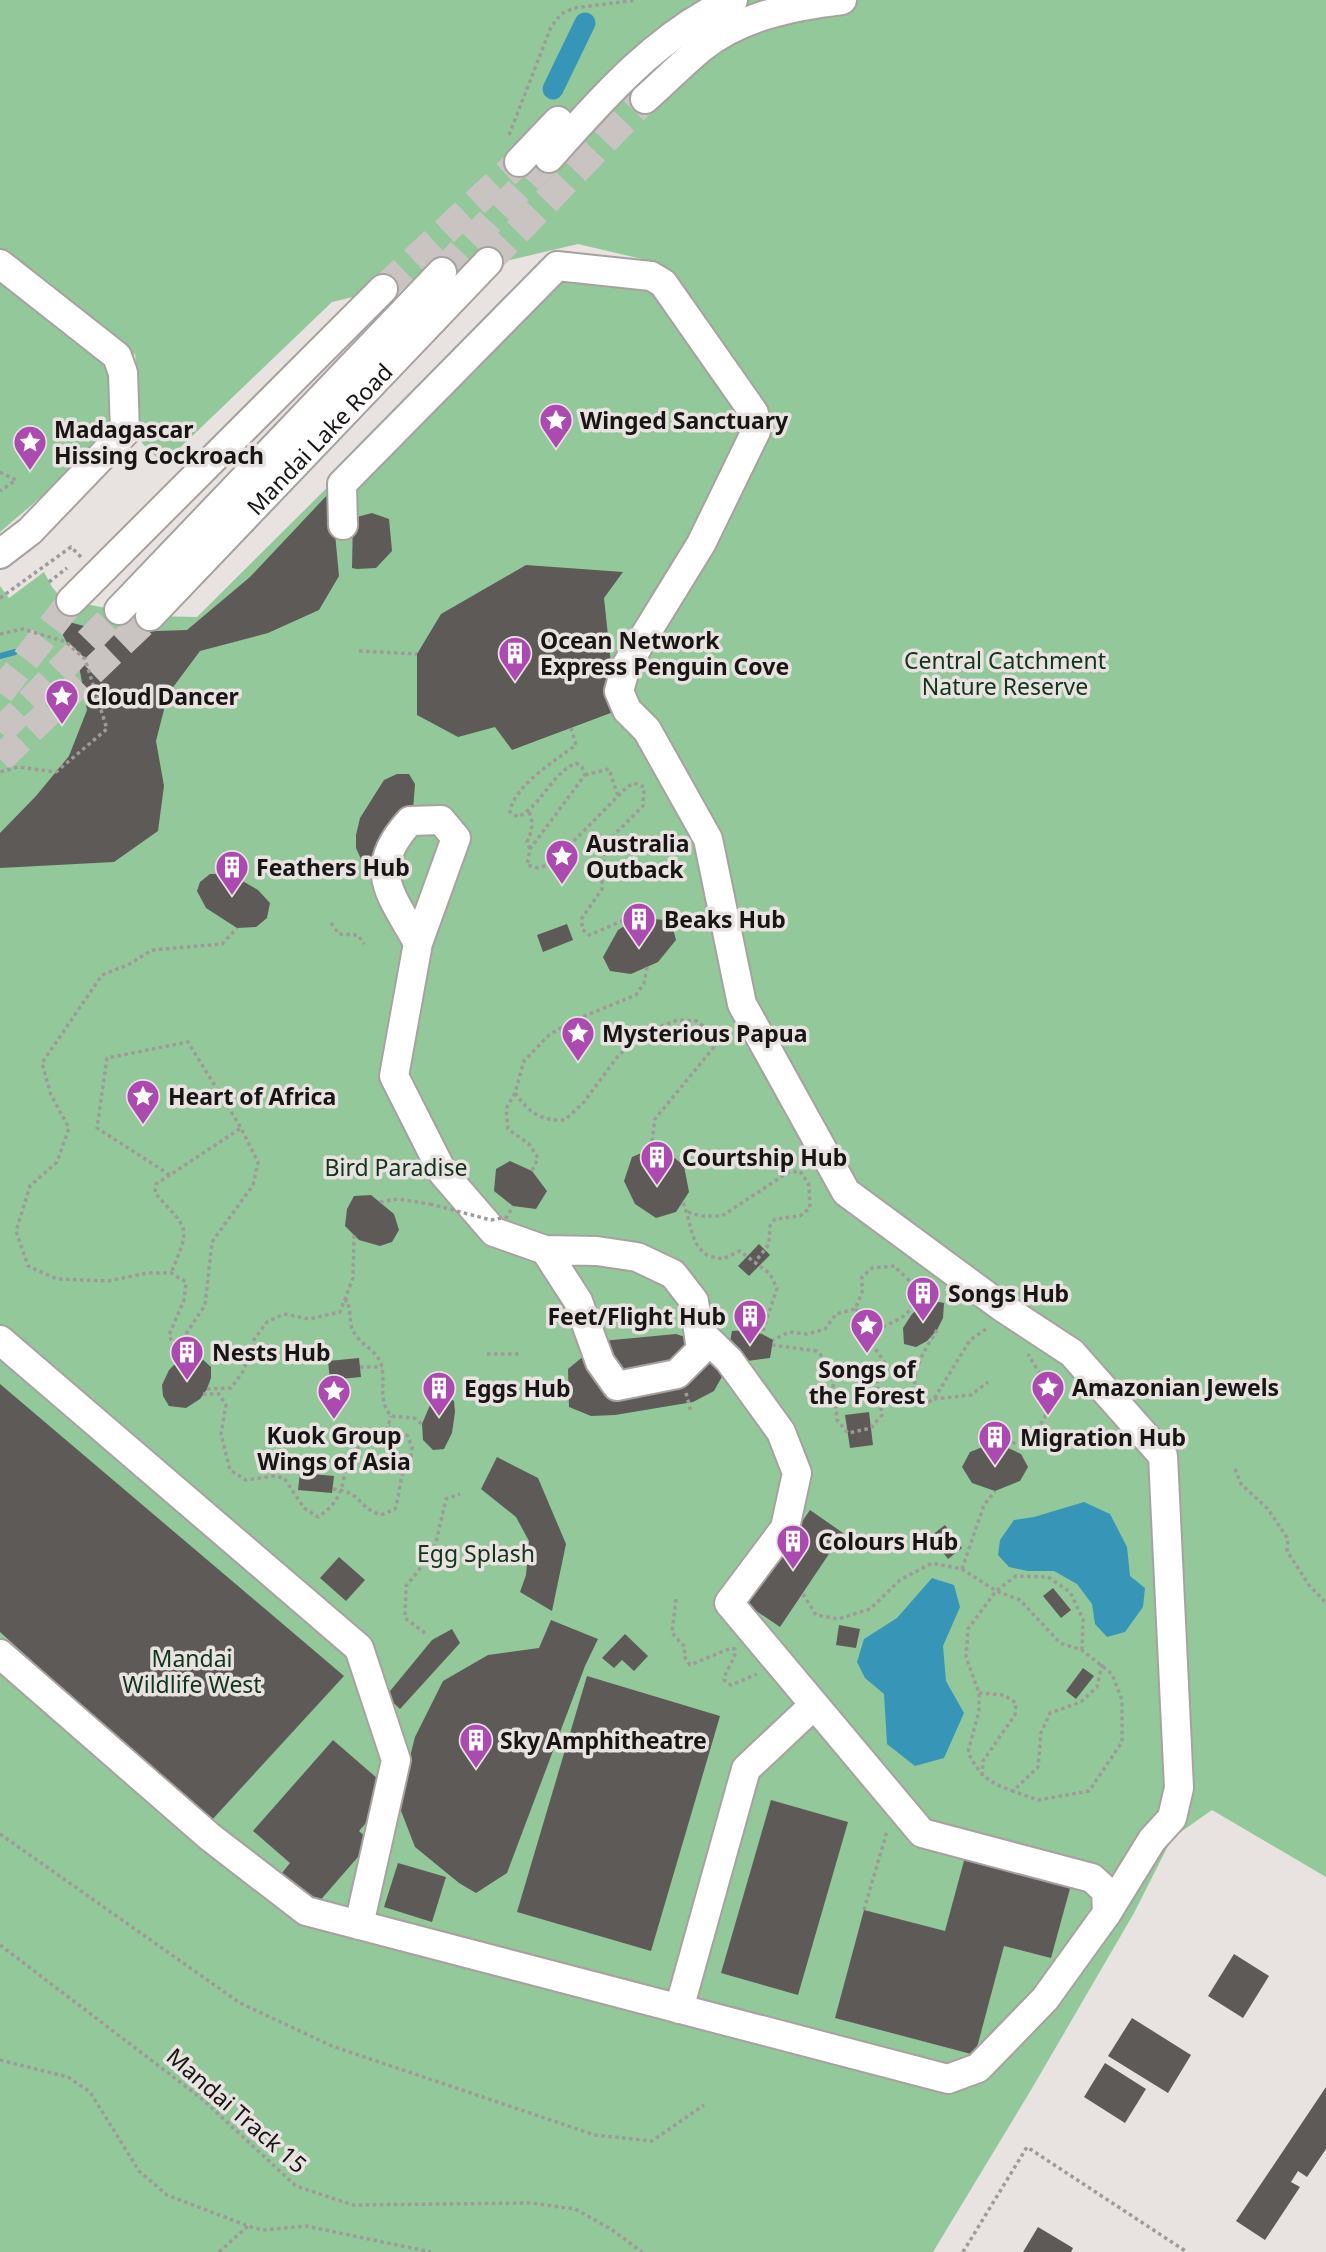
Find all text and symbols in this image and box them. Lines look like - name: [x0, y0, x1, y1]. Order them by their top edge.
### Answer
- street label: Mandai Lake Road: [239, 356, 399, 522]
- place icon: Winged Sanctuary: [537, 401, 575, 450]
- place label: Winged Sanctuary: [580, 404, 789, 436]
- place label: Madagascar Hissing Cockroach: [54, 413, 264, 471]
- place icon: Madagascar Hissing Cockroach: [11, 423, 49, 472]
- place label: Ocean Network Express Penguin Cove: [540, 624, 789, 682]
- building icon: Ocean Network Express Penguin Cove: [496, 634, 534, 683]
- park label: Central Catchment Nature Reserve: [904, 644, 1106, 702]
- place icon: Cloud Dancer: [43, 677, 81, 726]
- place label: Cloud Dancer: [86, 680, 239, 712]
- place label: Australia Outback: [586, 827, 690, 885]
- place icon: Australia Outback: [543, 837, 581, 886]
- building icon: Feathers Hub: [213, 848, 251, 897]
- place label: Feathers Hub: [256, 851, 410, 883]
- building icon: Beaks Hub: [620, 900, 658, 949]
- place label: Beaks Hub: [664, 903, 786, 935]
- place icon: Mysterious Papua: [559, 1014, 597, 1063]
- place label: Mysterious Papua: [602, 1017, 807, 1049]
- place icon: Heart of Africa: [124, 1077, 162, 1126]
- place label: Heart of Africa: [168, 1080, 336, 1112]
- building icon: Courtship Hub: [638, 1138, 676, 1187]
- place label: Courtship Hub: [682, 1141, 847, 1173]
- park label: Bird Paradise: [325, 1151, 467, 1183]
- building icon: Songs Hub: [904, 1274, 942, 1323]
- place label: Songs Hub: [948, 1277, 1069, 1309]
- building icon: Feet/Flight Hub: [731, 1297, 769, 1346]
- place label: Feet/Flight Hub: [547, 1300, 726, 1332]
- place icon: Songs of the Forest: [848, 1306, 886, 1355]
- building icon: Nests Hub: [168, 1333, 206, 1382]
- place label: Nests Hub: [212, 1336, 331, 1368]
- place label: Songs of the Forest: [809, 1353, 925, 1411]
- place icon: Amazonian Jewels: [1029, 1368, 1067, 1417]
- building icon: Eggs Hub: [420, 1369, 458, 1418]
- place label: Amazonian Jewels: [1072, 1371, 1279, 1403]
- place icon: Kuok Group Wings of Asia: [315, 1372, 353, 1421]
- place label: Eggs Hub: [464, 1372, 571, 1404]
- building icon: Migration Hub: [976, 1418, 1014, 1467]
- place label: Kuok Group Wings of Asia: [257, 1419, 411, 1477]
- place label: Migration Hub: [1020, 1421, 1186, 1453]
- building icon: Colours Hub: [774, 1522, 812, 1571]
- place label: Colours Hub: [818, 1525, 958, 1557]
- park label: Egg Splash: [417, 1537, 535, 1569]
- park label: Mandai Wildlife West: [122, 1642, 262, 1700]
- building icon: Sky Amphitheatre: [457, 1721, 495, 1770]
- place label: Sky Amphitheatre: [500, 1724, 707, 1756]
- street label: Mandai Track 15: [160, 2040, 314, 2180]

